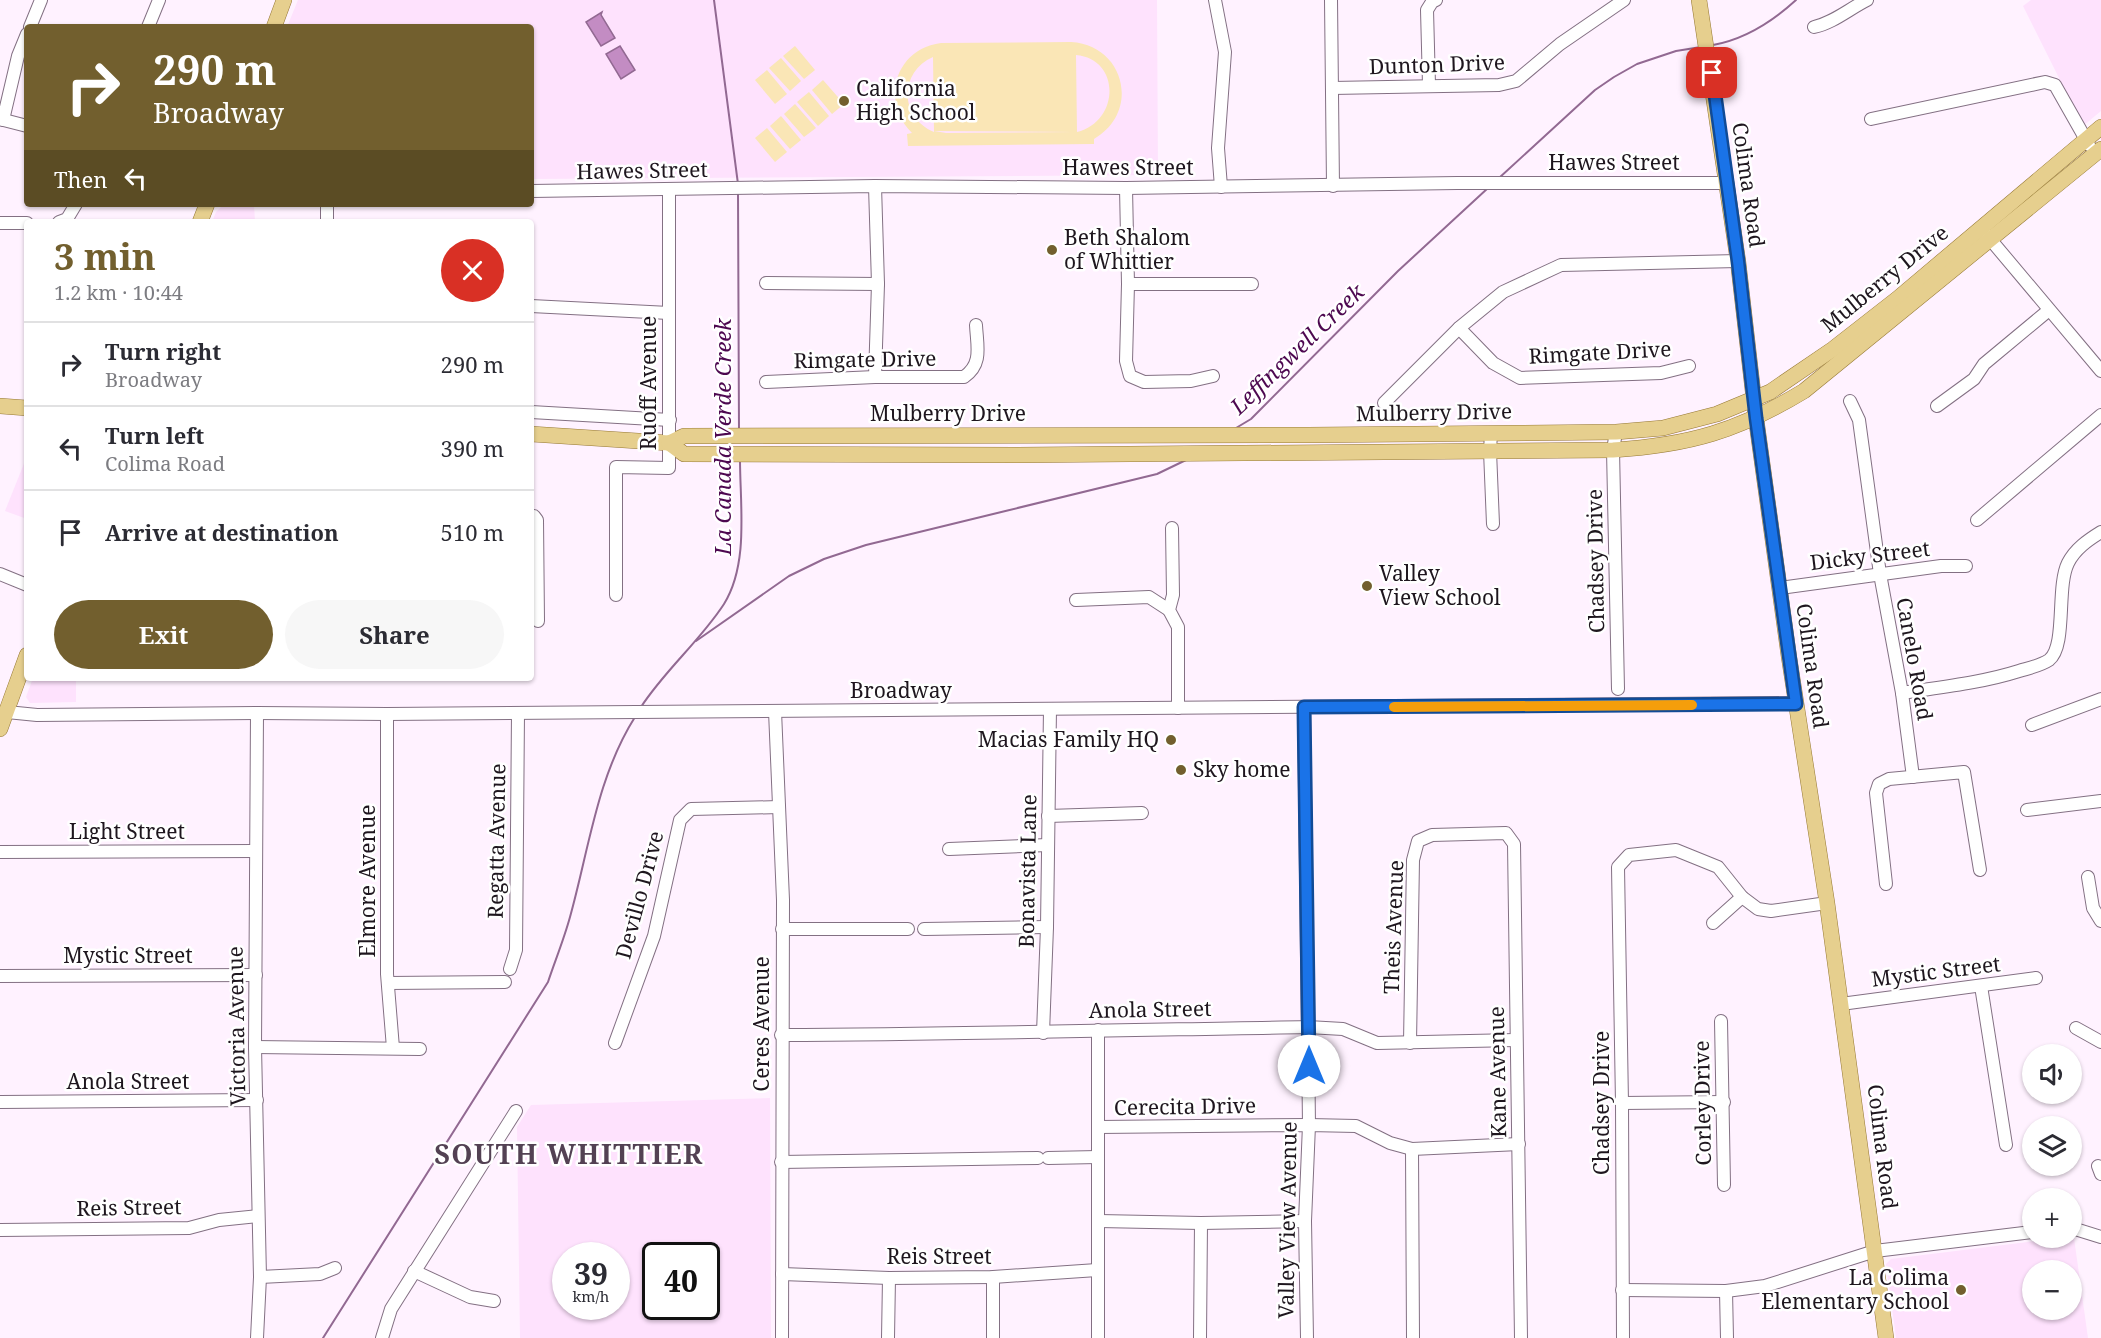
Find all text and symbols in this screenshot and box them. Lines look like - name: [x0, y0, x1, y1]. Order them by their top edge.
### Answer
- text: 290 m: [153, 40, 277, 97]
- pin: [1686, 47, 1737, 98]
- icon: right: [54, 48, 132, 126]
- street label: Dunton Drive: [1369, 48, 1505, 80]
- icon: arrive: [1695, 56, 1728, 89]
- place label: California High School: [856, 74, 976, 126]
- text: Broadway: [153, 94, 284, 131]
- marker: California High School: [837, 94, 851, 108]
- street label: Colima Road: [1726, 121, 1772, 249]
- street label: Hawes Street: [1548, 148, 1680, 176]
- street label: Hawes Street: [1062, 153, 1194, 181]
- street label: Hawes Street: [576, 155, 708, 185]
- icon: left: [119, 162, 152, 195]
- text: Then: [54, 164, 107, 194]
- street label: Mulberry Drive: [1815, 218, 1954, 338]
- place label: Beth Shalom of Whittier: [1064, 223, 1190, 275]
- text: 3 min: [54, 232, 156, 281]
- button: close: [441, 239, 504, 302]
- marker: Beth Shalom of Whittier: [1045, 243, 1059, 257]
- water label: Leffingwell Creek: [1222, 276, 1371, 421]
- text: 1.2 km · 10:44: [54, 279, 183, 306]
- street label: Ruoff Avenue: [634, 316, 662, 450]
- water label: La Canada Verde Creek: [707, 317, 737, 557]
- street label: Rimgate Drive: [1528, 334, 1672, 370]
- text: Turn right: [105, 336, 221, 366]
- street label: Rimgate Drive: [793, 344, 937, 374]
- icon: right: [54, 348, 87, 381]
- text: 290 m: [441, 349, 504, 379]
- text: Broadway: [105, 366, 202, 393]
- street label: Mulberry Drive: [1356, 397, 1512, 427]
- street label: Mulberry Drive: [870, 399, 1026, 427]
- text: Turn left: [105, 420, 204, 450]
- icon: left: [54, 432, 87, 465]
- text: 390 m: [441, 433, 504, 463]
- text: Colima Road: [105, 450, 225, 477]
- street label: Chadsey Drive: [1580, 489, 1610, 633]
- icon: arrive: [54, 516, 87, 549]
- text: Arrive at destination: [105, 517, 339, 547]
- text: 510 m: [441, 517, 504, 547]
- street label: Dicky Street: [1808, 534, 1931, 576]
- place label: Valley View School: [1379, 559, 1501, 611]
- marker: Valley View School: [1360, 579, 1374, 593]
- street label: Canelo Road: [1890, 595, 1940, 723]
- button: Exit: [54, 600, 273, 669]
- button: Share: [285, 600, 504, 669]
- street label: Colima Road: [1790, 602, 1836, 730]
- street label: Broadway: [850, 676, 952, 704]
- place label: Macias Family HQ: [978, 725, 1159, 753]
- marker: Macias Family HQ: [1164, 733, 1178, 747]
- place label: Sky home: [1193, 755, 1291, 783]
- street label: Regatta Avenue: [481, 763, 511, 919]
- marker: Sky home: [1174, 763, 1188, 777]
- street label: Bonavista Lane: [1012, 794, 1042, 948]
- street label: Elmore Avenue: [353, 804, 381, 958]
- street label: Light Street: [69, 817, 185, 845]
- street label: Devillo Drive: [609, 828, 670, 962]
- street label: Theis Avenue: [1377, 859, 1409, 994]
- street label: Mystic Street: [63, 941, 193, 969]
- street label: Victoria Avenue: [221, 946, 251, 1106]
- street label: Mystic Street: [1870, 949, 2002, 993]
- street label: Ceres Avenue: [747, 956, 775, 1092]
- street label: Anola Street: [1088, 994, 1212, 1024]
- street label: Kane Avenue: [1482, 1006, 1512, 1138]
- street label: Chadsey Drive: [1587, 1031, 1615, 1175]
- position arrow: [1277, 1034, 1341, 1098]
- street label: Corley Drive: [1687, 1040, 1717, 1166]
- map controls: [2022, 1044, 2082, 1320]
- button: sound: [2022, 1044, 2082, 1104]
- street label: Anola Street: [67, 1067, 189, 1095]
- street label: Colima Road: [1861, 1083, 1905, 1211]
- street label: Cerecita Drive: [1114, 1091, 1256, 1121]
- button: layers: [2022, 1116, 2082, 1176]
- street label: Valley View Avenue: [1271, 1121, 1303, 1319]
- district label: SOUTH WHITTIER: [434, 1135, 704, 1172]
- button: +: [2022, 1188, 2082, 1248]
- street label: Reis Street: [76, 1192, 182, 1222]
- speed limit sign: 40: [642, 1242, 720, 1320]
- street label: Reis Street: [886, 1242, 992, 1270]
- text: 39: [574, 1253, 608, 1294]
- button: −: [2022, 1260, 2082, 1320]
- place label: La Colima Elementary School: [1761, 1263, 1949, 1315]
- marker: La Colima Elementary School: [1954, 1283, 1968, 1297]
- text: km/h: [573, 1286, 609, 1306]

